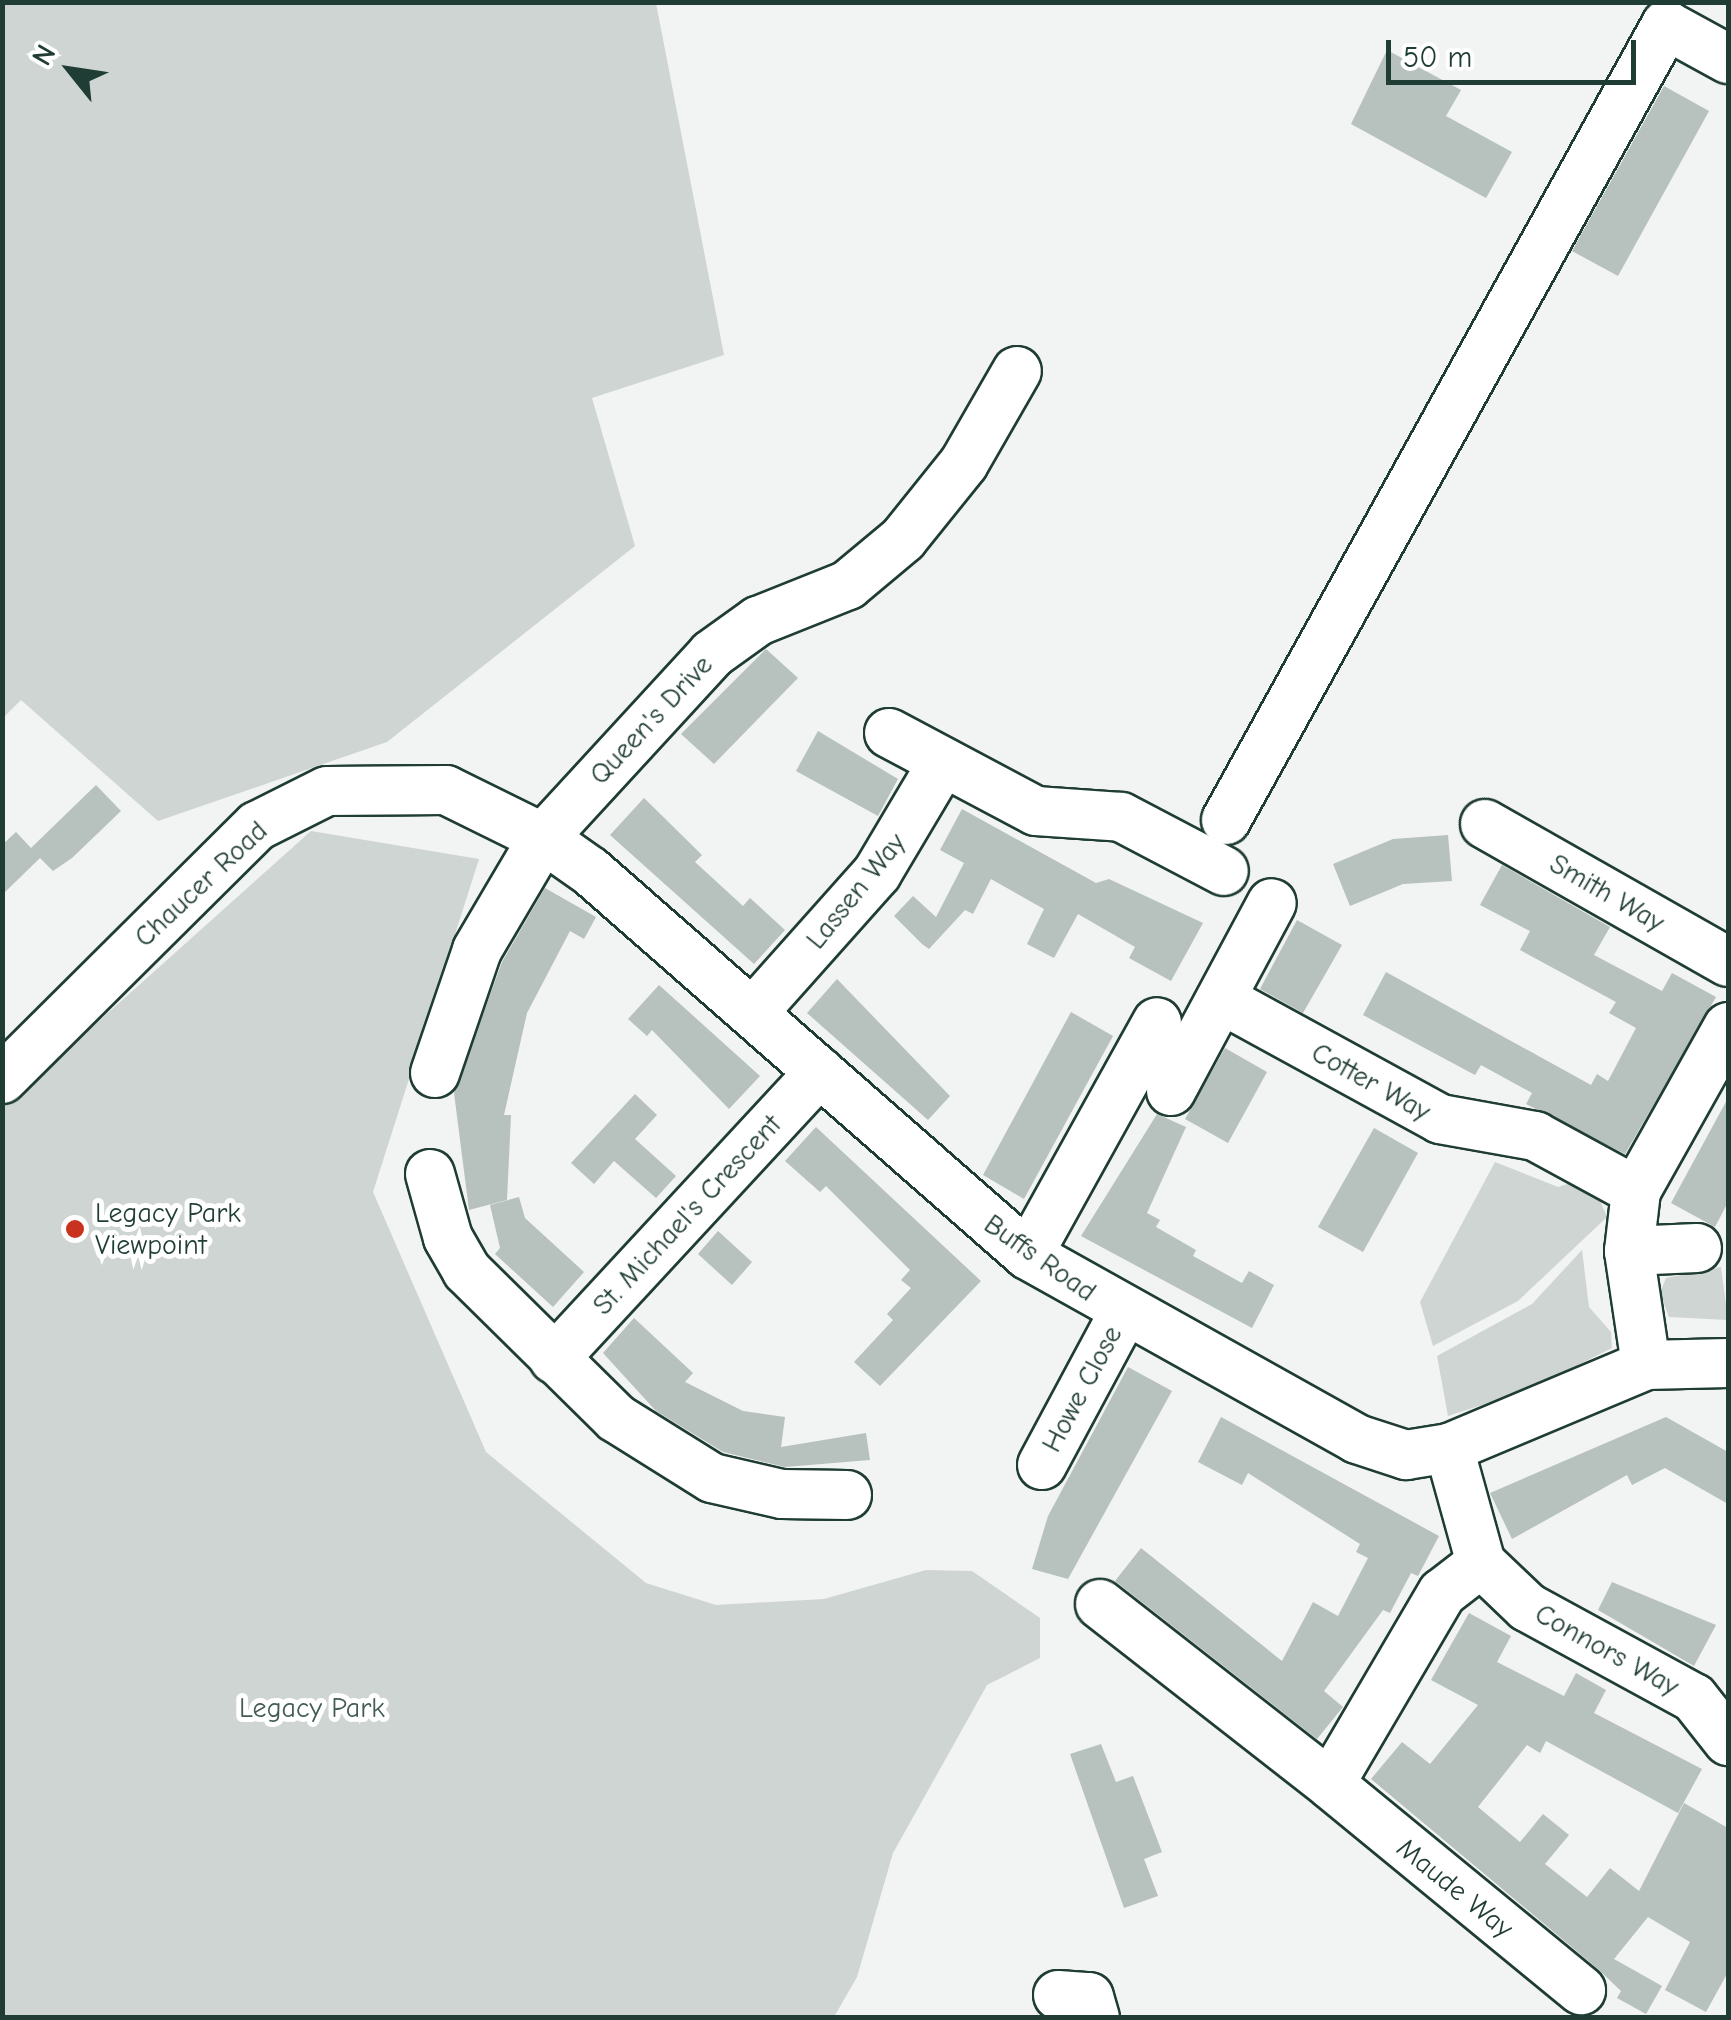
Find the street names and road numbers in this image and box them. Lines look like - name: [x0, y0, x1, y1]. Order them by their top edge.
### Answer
- street label: Queen's Drive: [583, 648, 719, 792]
- street label: Chaucer Road: [128, 814, 274, 954]
- street label: Lassen Way: [799, 826, 913, 956]
- street label: Smith Way: [1544, 847, 1670, 939]
- street label: Cotter Way: [1306, 1036, 1436, 1128]
- street label: St. Michael's Crescent: [586, 1108, 788, 1322]
- street label: Buffs Road: [978, 1207, 1102, 1309]
- street label: Howe Close: [1035, 1320, 1129, 1458]
- street label: Connors Way: [1529, 1597, 1685, 1703]
- street label: Maude Way: [1390, 1831, 1520, 1945]

